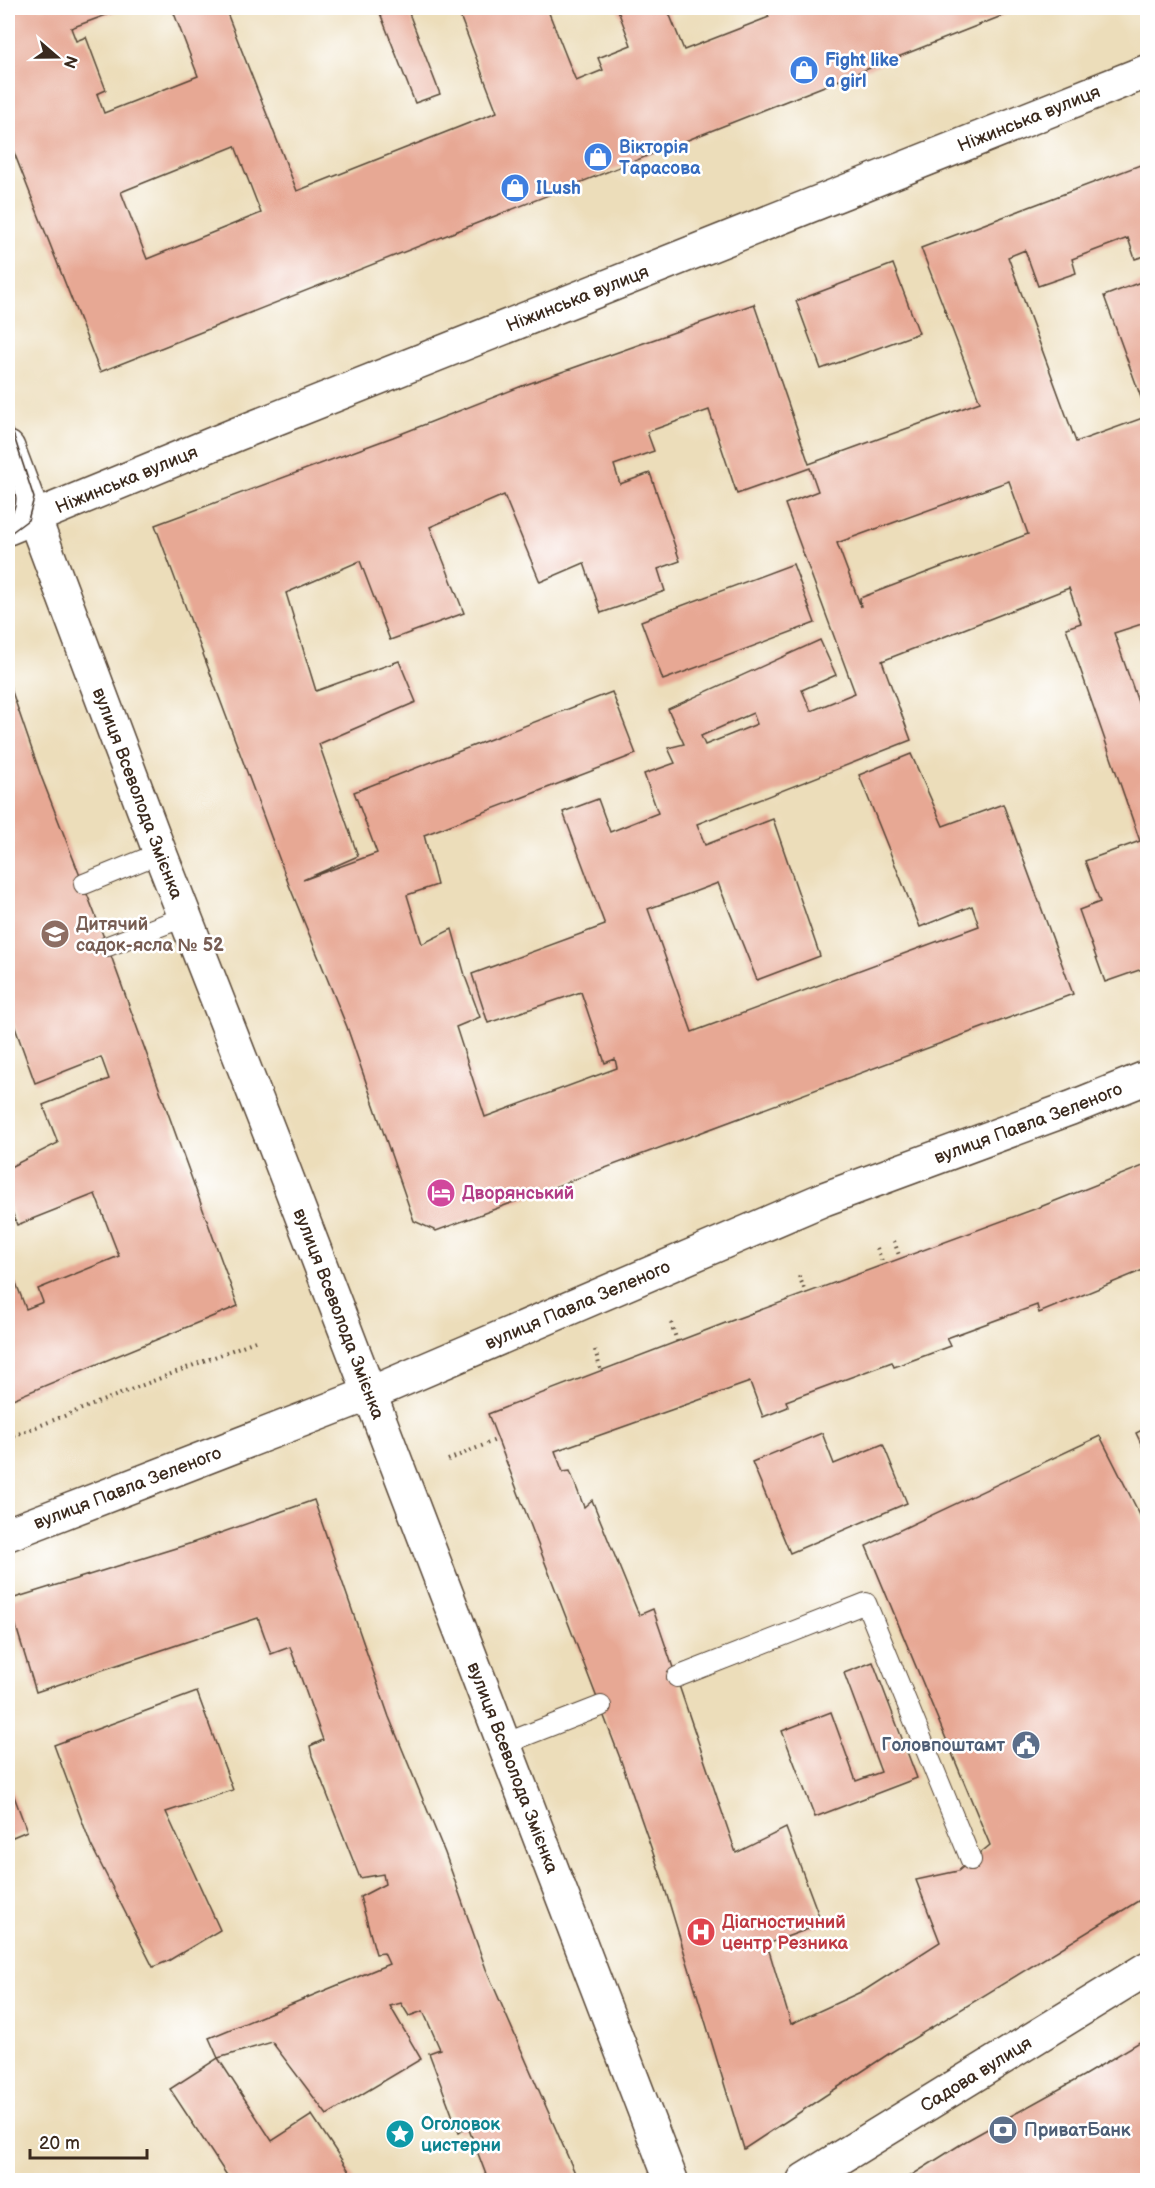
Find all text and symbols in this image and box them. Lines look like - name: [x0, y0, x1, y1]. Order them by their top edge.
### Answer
- north arrow: [27, 27, 87, 87]
- place label: Fight like a girl: [825, 50, 899, 92]
- text: N: [59, 53, 81, 71]
- shop icon: Fight like a girl: [788, 54, 820, 86]
- street label: Ніжинська вулиця: [955, 81, 1103, 157]
- place label: Вікторія Тарасова: [619, 137, 701, 179]
- shop icon: Вікторія Тарасова: [582, 141, 614, 173]
- shop icon: ILush: [499, 172, 531, 204]
- place label: ILush: [536, 178, 581, 199]
- street label: Ніжинська вулиця: [503, 261, 652, 337]
- street label: Ніжинська вулиця: [52, 441, 201, 518]
- street label: вулиця Всеволода Змієнка: [88, 685, 187, 903]
- place label: Дитячий садок-ясла № 52: [76, 914, 224, 956]
- school or university icon: Дитячий садок-ясла № 52: [39, 918, 71, 950]
- street label: вулиця Павла Зеленого: [931, 1078, 1125, 1168]
- hotel icon: Дворянський: [425, 1177, 457, 1209]
- place label: Дворянський: [462, 1183, 574, 1204]
- street label: вулиця Всеволода Змієнка: [289, 1205, 389, 1423]
- street label: вулиця Павла Зеленого: [482, 1256, 673, 1354]
- street label: вулиця Павла Зеленого: [31, 1442, 224, 1534]
- street label: вулиця Всеволода Змієнка: [463, 1659, 563, 1877]
- public building icon: Головпоштамт: [1010, 1729, 1042, 1761]
- place label: Головпоштамт: [881, 1735, 1005, 1756]
- place label: Діагностичний центр Резника: [722, 1912, 848, 1954]
- hospital icon: Діагностичний центр Резника: [685, 1916, 717, 1948]
- street label: Садова вулиця: [917, 2032, 1036, 2117]
- place label: Оголовок цистерни: [421, 2114, 501, 2156]
- bank icon: ПриватБанк: [987, 2114, 1019, 2146]
- place icon: Оголовок цистерни: [384, 2118, 416, 2150]
- place label: ПриватБанк: [1024, 2120, 1131, 2141]
- scale bar: [30, 2122, 147, 2160]
- text: 20 m: [39, 2133, 80, 2154]

